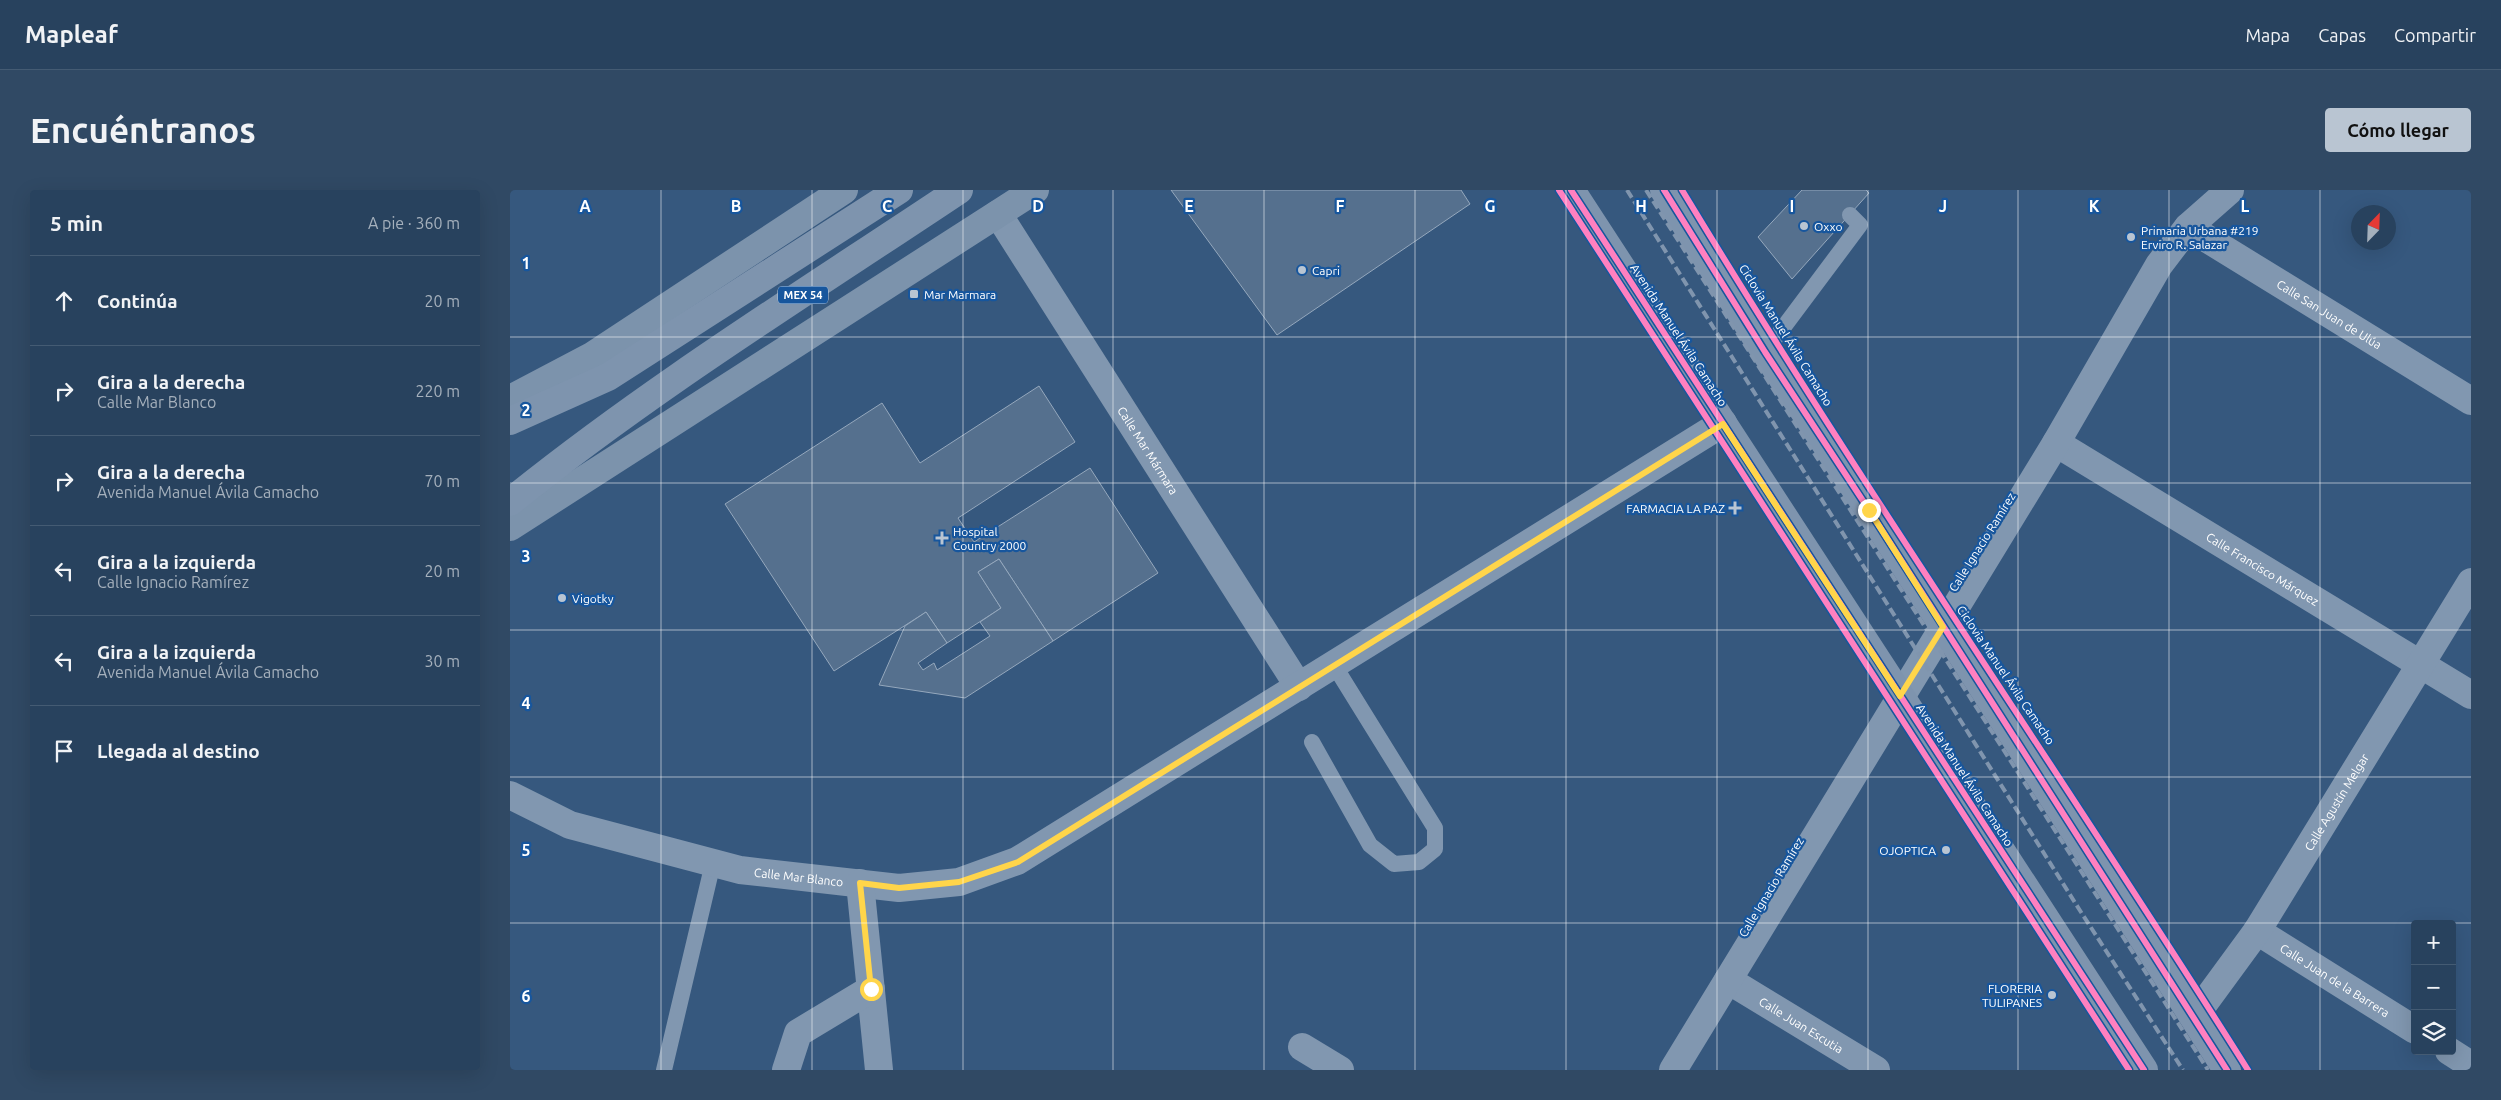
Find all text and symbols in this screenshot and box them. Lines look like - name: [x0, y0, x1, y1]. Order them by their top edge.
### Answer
- text: Mapleaf: [25, 21, 118, 48]
- text: Mapa: [2245, 25, 2290, 45]
- text: Capas: [2318, 25, 2366, 45]
- text: Compartir: [2394, 25, 2476, 45]
- button: Cómo llegar: [2325, 108, 2471, 152]
- text: Encuéntranos: [30, 110, 256, 150]
- text: A: [579, 197, 591, 215]
- text: B: [731, 197, 741, 215]
- text: C: [882, 197, 892, 215]
- text: D: [1032, 197, 1044, 215]
- text: E: [1184, 197, 1194, 215]
- text: F: [1336, 197, 1345, 215]
- text: G: [1484, 197, 1496, 215]
- text: H: [1635, 197, 1647, 215]
- text: I: [1790, 197, 1794, 215]
- text: J: [1939, 197, 1947, 215]
- text: K: [2089, 197, 2100, 215]
- text: L: [2241, 197, 2250, 215]
- north arrow: [2351, 205, 2396, 250]
- text: 5 min: [50, 211, 103, 235]
- text: A pie · 360 m: [368, 214, 460, 232]
- marker: Oxxo: [1798, 220, 1810, 232]
- place label: Oxxo: [1814, 220, 1843, 233]
- place label: Primaria Urbana #219 Erviro R. Salazar: [2141, 224, 2258, 251]
- marker: Primaria Urbana #219 Erviro R. Salazar: [2125, 231, 2137, 243]
- text: 1: [521, 254, 531, 272]
- street label: Avenida Manuel Ávila Camacho: [1628, 262, 1730, 408]
- street label: Ciclovia Manuel Ávila Camacho: [1737, 262, 1835, 408]
- marker: Capri: [1296, 264, 1308, 276]
- place label: Capri: [1312, 264, 1340, 277]
- street label: Calle San Juan de Ulúa: [2275, 277, 2384, 351]
- road number: MEX 54: [778, 286, 828, 304]
- icon: ahead: [50, 287, 78, 315]
- marker: Mar Marmara: [908, 288, 920, 300]
- place label: Mar Marmara: [924, 288, 996, 301]
- text: Continúa: [97, 290, 178, 312]
- text: 20 m: [424, 292, 460, 310]
- text: Gira a la derecha: [97, 371, 245, 393]
- icon: right: [50, 377, 78, 405]
- text: 220 m: [415, 382, 460, 400]
- text: Calle Mar Blanco: [97, 393, 216, 411]
- text: 2: [521, 401, 531, 419]
- street label: Calle Mar Mármara: [1116, 404, 1181, 497]
- text: Gira a la derecha: [97, 461, 245, 483]
- icon: right: [50, 467, 78, 495]
- text: 70 m: [424, 472, 460, 490]
- text: Avenida Manuel Ávila Camacho: [97, 483, 319, 501]
- street label: Calle Ignacio Ramírez: [1946, 490, 2018, 594]
- route end: [1858, 499, 1881, 522]
- place label: FARMACIA LA PAZ: [1626, 502, 1725, 515]
- marker: FARMACIA LA PAZ: [1729, 502, 1741, 514]
- place label: Hospital Country 2000: [953, 525, 1026, 552]
- street label: Calle Francisco Márquez: [2204, 530, 2322, 608]
- marker: Hospital Country 2000: [935, 531, 949, 545]
- text: 3: [521, 547, 531, 565]
- text: Gira a la izquierda: [97, 551, 256, 573]
- icon: left: [50, 557, 78, 585]
- text: 20 m: [424, 562, 460, 580]
- text: Calle Ignacio Ramírez: [97, 573, 249, 591]
- marker: Vigotky: [556, 592, 568, 604]
- place label: Vigotky: [572, 592, 614, 605]
- street label: Ciclovia Manuel Ávila Camacho: [1955, 603, 2057, 747]
- text: Gira a la izquierda: [97, 641, 256, 663]
- icon: left: [50, 647, 78, 675]
- text: 30 m: [424, 652, 460, 670]
- text: Avenida Manuel Ávila Camacho: [97, 663, 319, 681]
- text: 4: [521, 694, 531, 712]
- street label: Avenida Manuel Ávila Camacho: [1914, 702, 2016, 848]
- icon: arrive: [50, 737, 78, 765]
- text: Llegada al destino: [97, 740, 260, 762]
- street label: Calle Agustín Melgar: [2302, 751, 2371, 853]
- street label: Calle Ignacio Ramírez: [1736, 834, 1806, 939]
- text: 5: [521, 841, 531, 859]
- place label: OJOPTICA: [1879, 844, 1936, 857]
- marker: OJOPTICA: [1940, 844, 1952, 856]
- street label: Calle Mar Blanco: [753, 865, 844, 888]
- map controls: [2411, 920, 2456, 1055]
- button: +: [2411, 920, 2456, 965]
- street label: Calle Juan de la Barrera: [2278, 941, 2392, 1019]
- button: −: [2411, 965, 2456, 1010]
- route start: [860, 978, 883, 1001]
- place label: FLORERIA TULIPANES: [1982, 982, 2042, 1009]
- text: 6: [521, 987, 531, 1005]
- marker: FLORERIA TULIPANES: [2046, 989, 2058, 1001]
- street label: Calle Juan Escutia: [1757, 994, 1846, 1055]
- button: layers: [2411, 1010, 2456, 1055]

